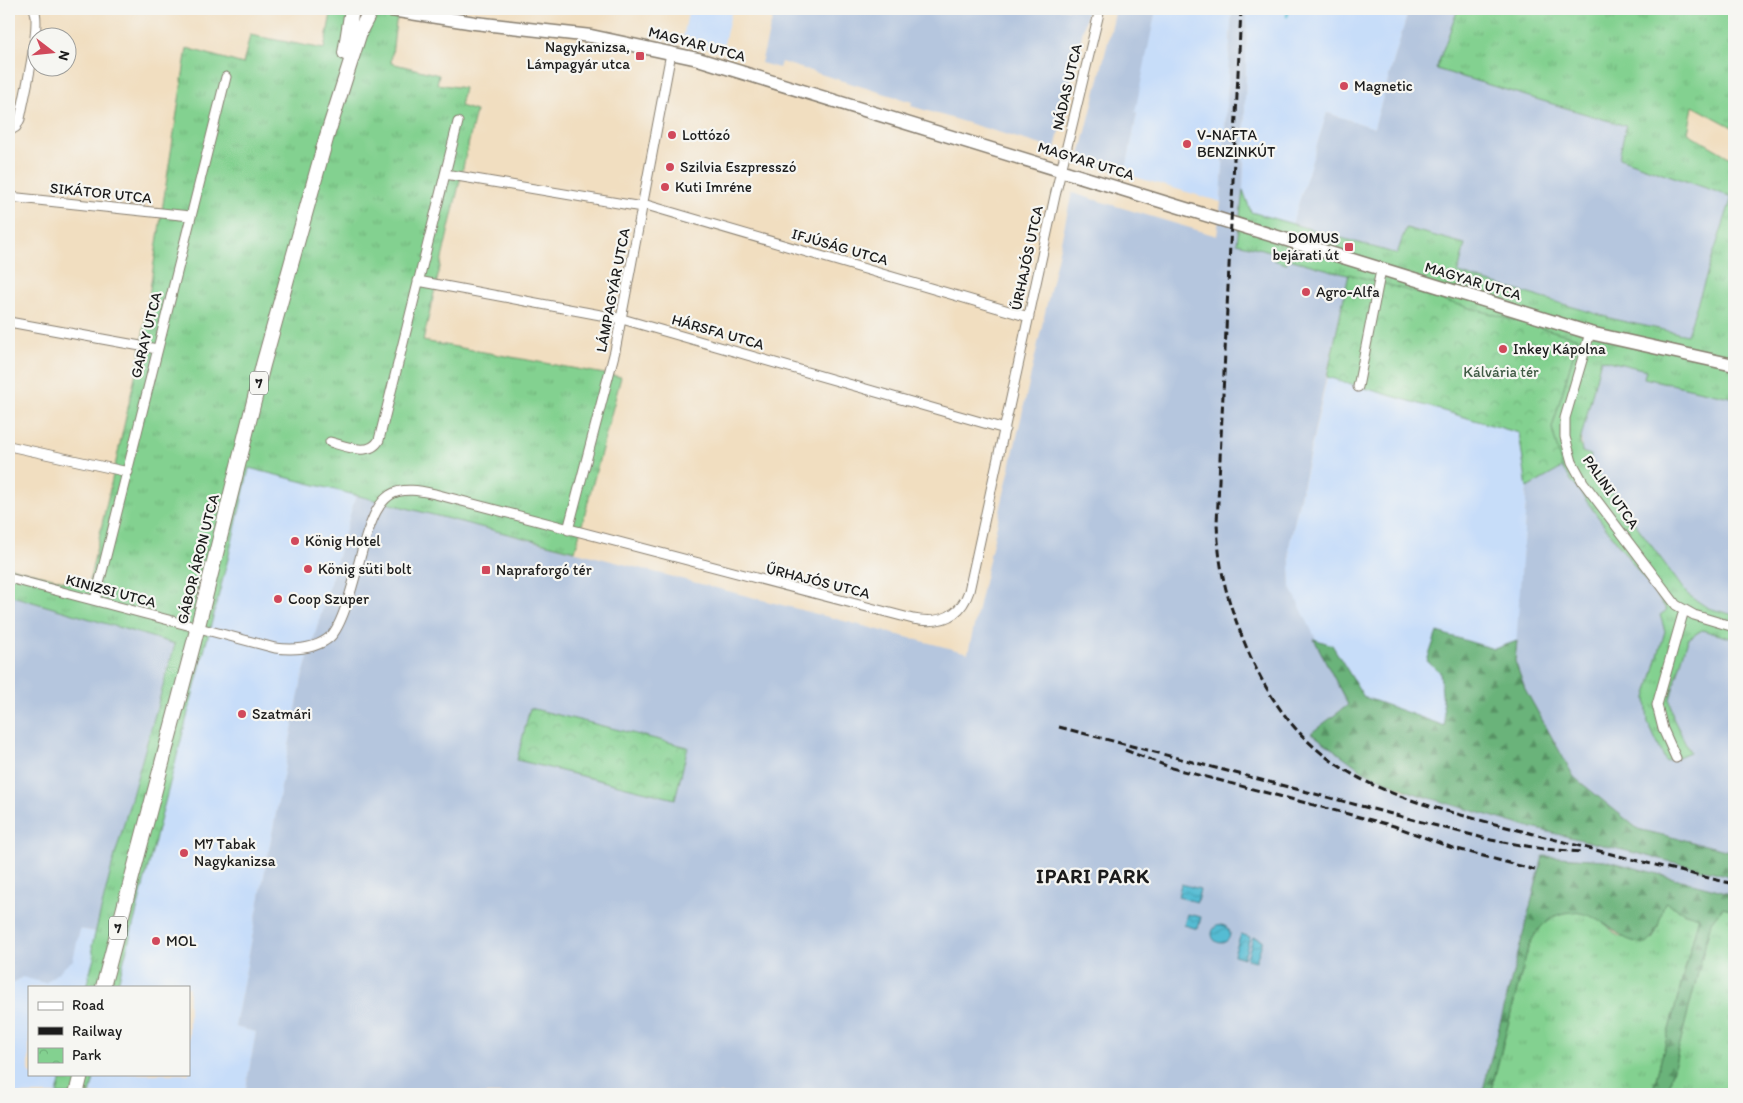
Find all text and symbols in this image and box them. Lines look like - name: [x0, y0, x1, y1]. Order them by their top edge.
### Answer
- street label: MAGYAR UTCA: [646, 22, 748, 66]
- north arrow: [28, 28, 78, 78]
- place label: Nagykanizsa, Lámpagyár utca: [527, 38, 630, 73]
- street label: NÁDAS UTCA: [1048, 42, 1086, 132]
- text: N: [55, 49, 73, 62]
- marker: Nagykanizsa, Lámpagyár utca: [634, 50, 646, 62]
- place label: Magnetic: [1354, 77, 1413, 95]
- marker: Magnetic: [1338, 80, 1350, 92]
- place label: Lottózó: [682, 126, 730, 144]
- place label: V-NAFTA BENZINKÚT: [1197, 126, 1276, 161]
- marker: Lottózó: [666, 129, 678, 141]
- street label: MAGYAR UTCA: [1036, 138, 1137, 184]
- marker: V-NAFTA BENZINKÚT: [1181, 138, 1193, 150]
- place label: Szilvia Eszpresszó: [680, 158, 796, 176]
- marker: Szilvia Eszpresszó: [664, 161, 676, 173]
- place label: Kuti Imréne: [675, 178, 752, 196]
- street label: SIKÁTOR UTCA: [49, 179, 153, 207]
- marker: Kuti Imréne: [659, 181, 671, 193]
- street label: ŰRHAJÓS UTCA: [1007, 204, 1047, 312]
- street label: IFJÚSÁG UTCA: [790, 225, 891, 269]
- street label: LÁMPAGYÁR UTCA: [592, 226, 634, 354]
- place label: DOMUS bejárati út: [1272, 229, 1339, 264]
- marker: DOMUS bejárati út: [1343, 241, 1355, 253]
- street label: MAGYAR UTCA: [1423, 258, 1524, 304]
- place label: Agro-Alfa: [1316, 283, 1380, 301]
- marker: Agro-Alfa: [1300, 286, 1312, 298]
- street label: GARAY UTCA: [127, 290, 166, 380]
- street label: HÁRSFA UTCA: [670, 310, 767, 354]
- place label: Inkey Kápolna: [1513, 340, 1606, 358]
- marker: Inkey Kápolna: [1497, 343, 1509, 355]
- park label: Kálvária tér: [1463, 363, 1539, 381]
- road number: 7: [250, 372, 268, 394]
- street label: PALINI UTCA: [1579, 452, 1643, 533]
- street label: GÁBOR ÁRON UTCA: [173, 492, 223, 626]
- place label: König Hotel: [305, 532, 381, 550]
- marker: König Hotel: [289, 535, 301, 547]
- street label: ŰRHAJÓS UTCA: [764, 559, 872, 603]
- place label: König süti bolt: [318, 560, 412, 578]
- place label: Napraforgó tér: [496, 561, 592, 579]
- marker: König süti bolt: [302, 563, 314, 575]
- marker: Napraforgó tér: [480, 564, 492, 576]
- street label: KINIZSI UTCA: [64, 570, 159, 612]
- place label: Coop Szuper: [288, 590, 369, 608]
- marker: Coop Szuper: [272, 593, 284, 605]
- place label: Szatmári: [252, 705, 311, 723]
- marker: Szatmári: [236, 708, 248, 720]
- place label: M7 Tabak Nagykanizsa: [194, 835, 276, 870]
- marker: M7 Tabak Nagykanizsa: [178, 847, 190, 859]
- district label: IPARI PARK: [1036, 864, 1150, 888]
- road number: 7: [109, 916, 127, 940]
- place label: MOL: [166, 932, 197, 950]
- marker: MOL: [150, 935, 162, 947]
- legend: [28, 986, 190, 1076]
- text: Road: [72, 996, 105, 1014]
- text: Railway: [72, 1022, 122, 1040]
- text: Park: [72, 1046, 102, 1064]

